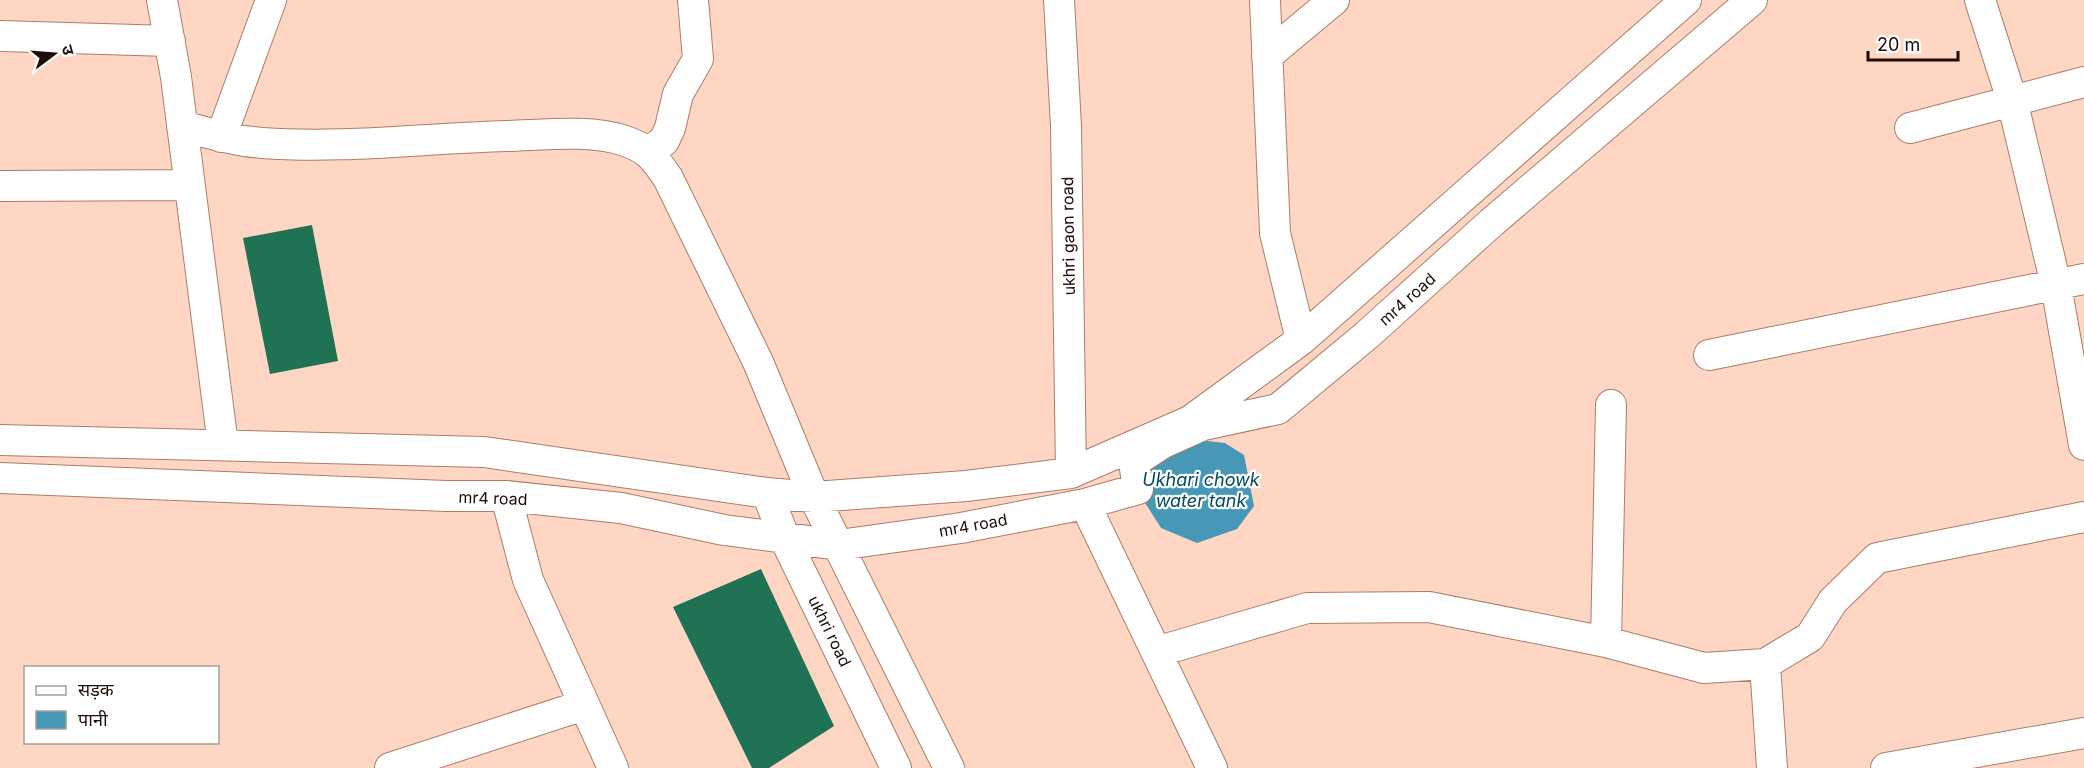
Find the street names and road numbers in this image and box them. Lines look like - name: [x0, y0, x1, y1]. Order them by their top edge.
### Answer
- street label: ukhri gaon road: [1057, 176, 1079, 296]
- street label: mr4 road: [1375, 268, 1439, 330]
- street label: mr4 road: [458, 487, 528, 509]
- street label: mr4 road: [937, 509, 1009, 541]
- street label: ukhri road: [804, 592, 856, 670]

